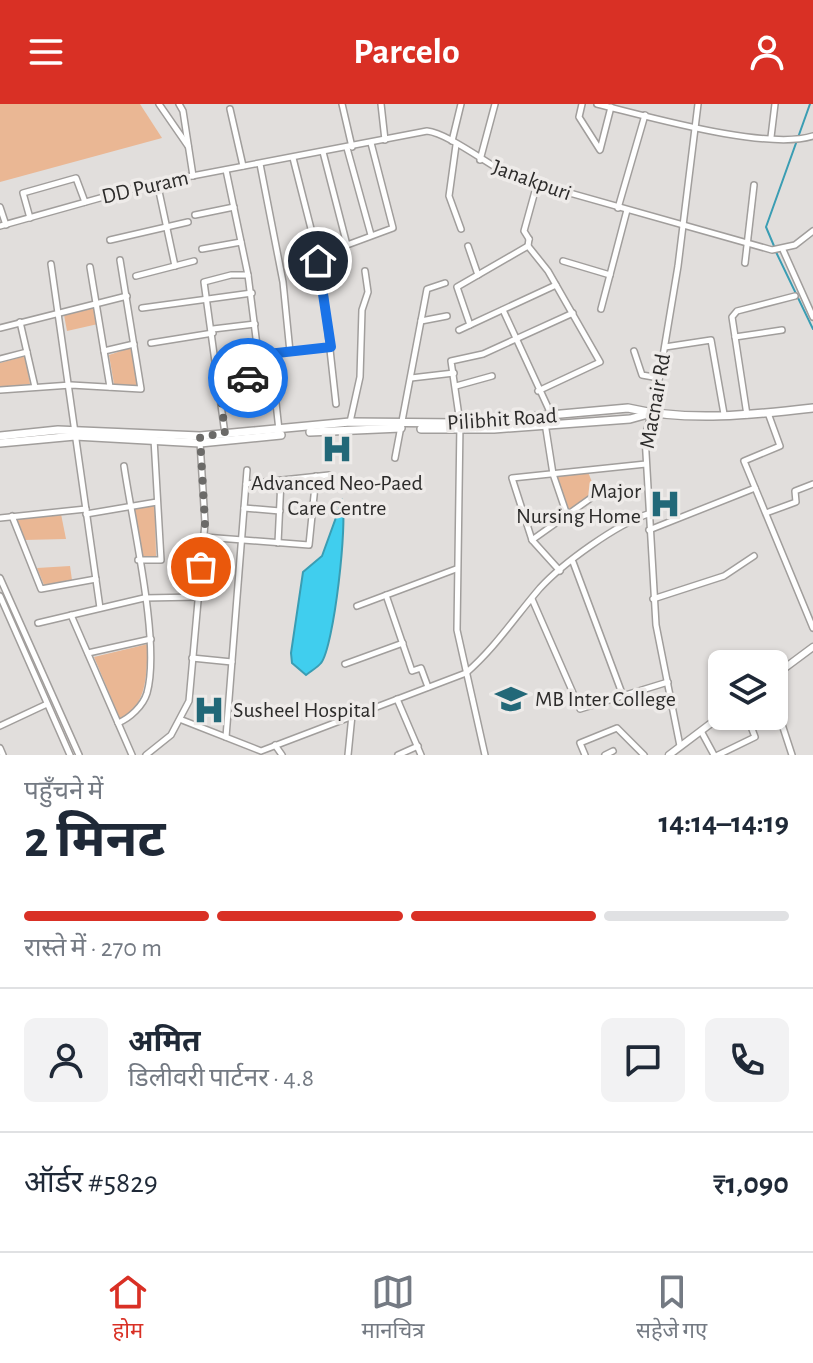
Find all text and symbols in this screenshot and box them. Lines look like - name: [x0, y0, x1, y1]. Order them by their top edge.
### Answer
- icon: menu: [24, 30, 68, 74]
- icon: person: [745, 30, 789, 74]
- text: Parcelo: [353, 34, 460, 70]
- street label: Janakpuri: [489, 156, 575, 204]
- street label: DD Puram: [99, 166, 191, 208]
- pin: [284, 227, 352, 295]
- icon: home: [296, 239, 340, 283]
- courier: [208, 338, 288, 418]
- street label: Macnair Rd: [636, 352, 674, 450]
- icon: car: [226, 356, 270, 400]
- street label: Pilibhit Road: [446, 404, 558, 434]
- hospital icon: Advanced Neo-Paed Care Centre: [320, 432, 354, 466]
- place label: Advanced Neo-Paed Care Centre: [251, 472, 423, 519]
- place label: Major Nursing Home: [516, 480, 641, 527]
- hospital icon: Major Nursing Home: [648, 487, 682, 521]
- pin: [167, 533, 235, 601]
- icon: bag: [179, 545, 223, 589]
- map controls: [708, 650, 788, 730]
- button: layers: [708, 650, 788, 730]
- school or university icon: MB Inter College: [494, 682, 528, 716]
- place label: MB Inter College: [535, 688, 676, 710]
- hospital icon: Susheel Hospital: [192, 693, 226, 727]
- place label: Susheel Hospital: [233, 699, 376, 721]
- text: पहुँचने में: [24, 778, 103, 804]
- text: 14:14–14:19: [658, 808, 789, 838]
- text: 2 मिनट: [24, 814, 166, 866]
- text: रास्ते में · 270 m: [24, 935, 162, 961]
- button: person: [24, 1018, 108, 1102]
- button: chat: [601, 1018, 685, 1102]
- button: phone: [705, 1018, 789, 1102]
- text: अमित: [128, 1027, 201, 1057]
- text: डिलीवरी पार्टनर · 4.8: [128, 1065, 314, 1091]
- text: ऑर्डर #5829: [24, 1168, 158, 1198]
- text: ₹1,090: [713, 1169, 789, 1199]
- tab: होम: [106, 1270, 150, 1347]
- tab: मानचित्र: [362, 1270, 424, 1347]
- tab: सहेजे गए: [636, 1270, 707, 1347]

